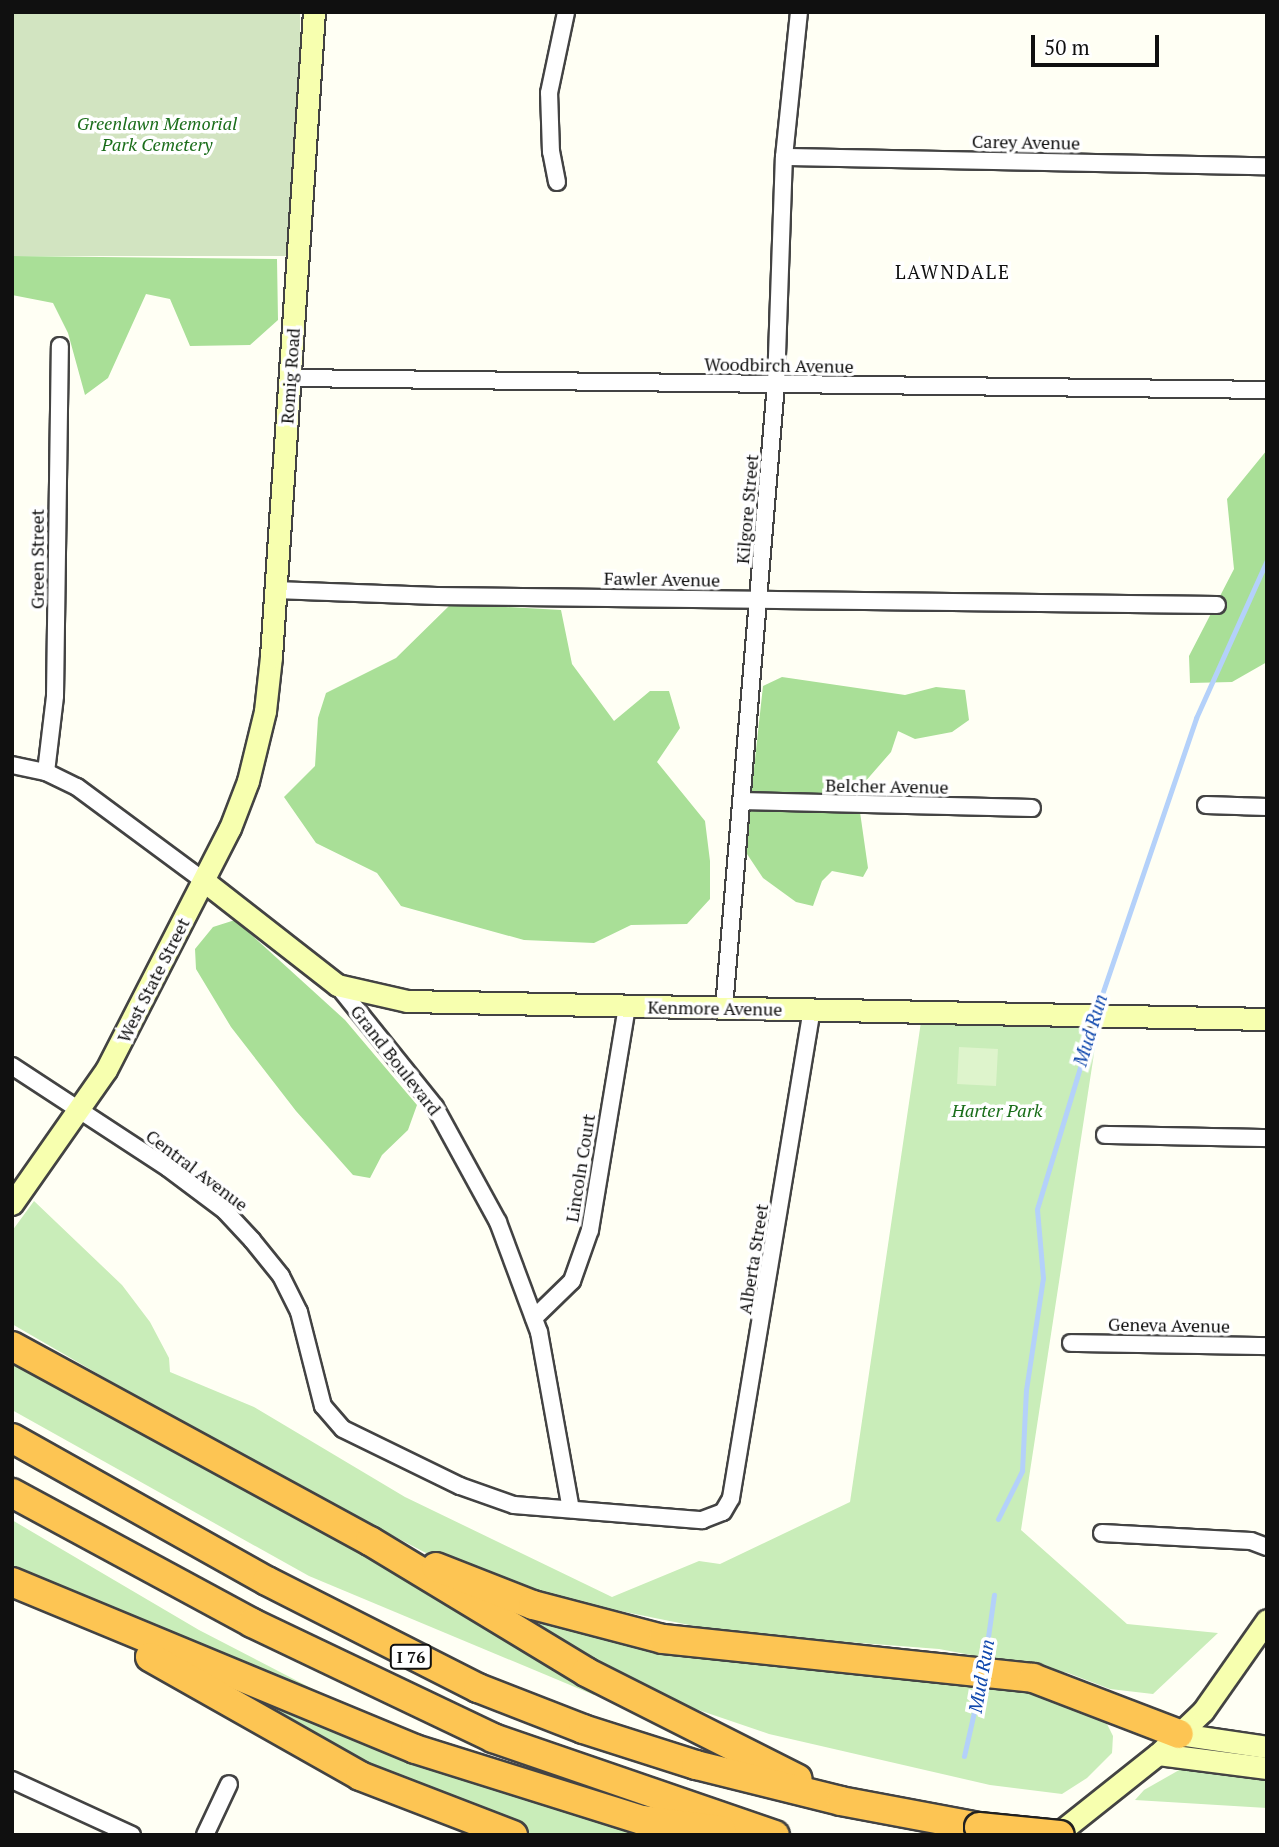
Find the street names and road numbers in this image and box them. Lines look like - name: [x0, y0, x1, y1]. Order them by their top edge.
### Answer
- street label: Carey Avenue: [971, 130, 1081, 154]
- street label: Romig Road: [276, 327, 304, 425]
- street label: Woodbirch Avenue: [704, 353, 854, 377]
- street label: Kilgore Street: [731, 453, 763, 565]
- street label: Green Street: [26, 509, 48, 609]
- street label: Fawler Avenue: [603, 567, 721, 591]
- street label: Belcher Avenue: [825, 774, 949, 798]
- street label: West State Street: [112, 914, 194, 1046]
- street label: Kenmore Avenue: [647, 996, 783, 1020]
- street label: Grand Boulevard: [346, 1001, 446, 1119]
- street label: Lincoln Court: [561, 1112, 599, 1224]
- street label: Central Avenue: [142, 1125, 252, 1215]
- street label: Alberta Street: [734, 1202, 772, 1316]
- street label: Geneva Avenue: [1108, 1313, 1230, 1337]
- road number: I 76: [388, 1644, 434, 1670]

